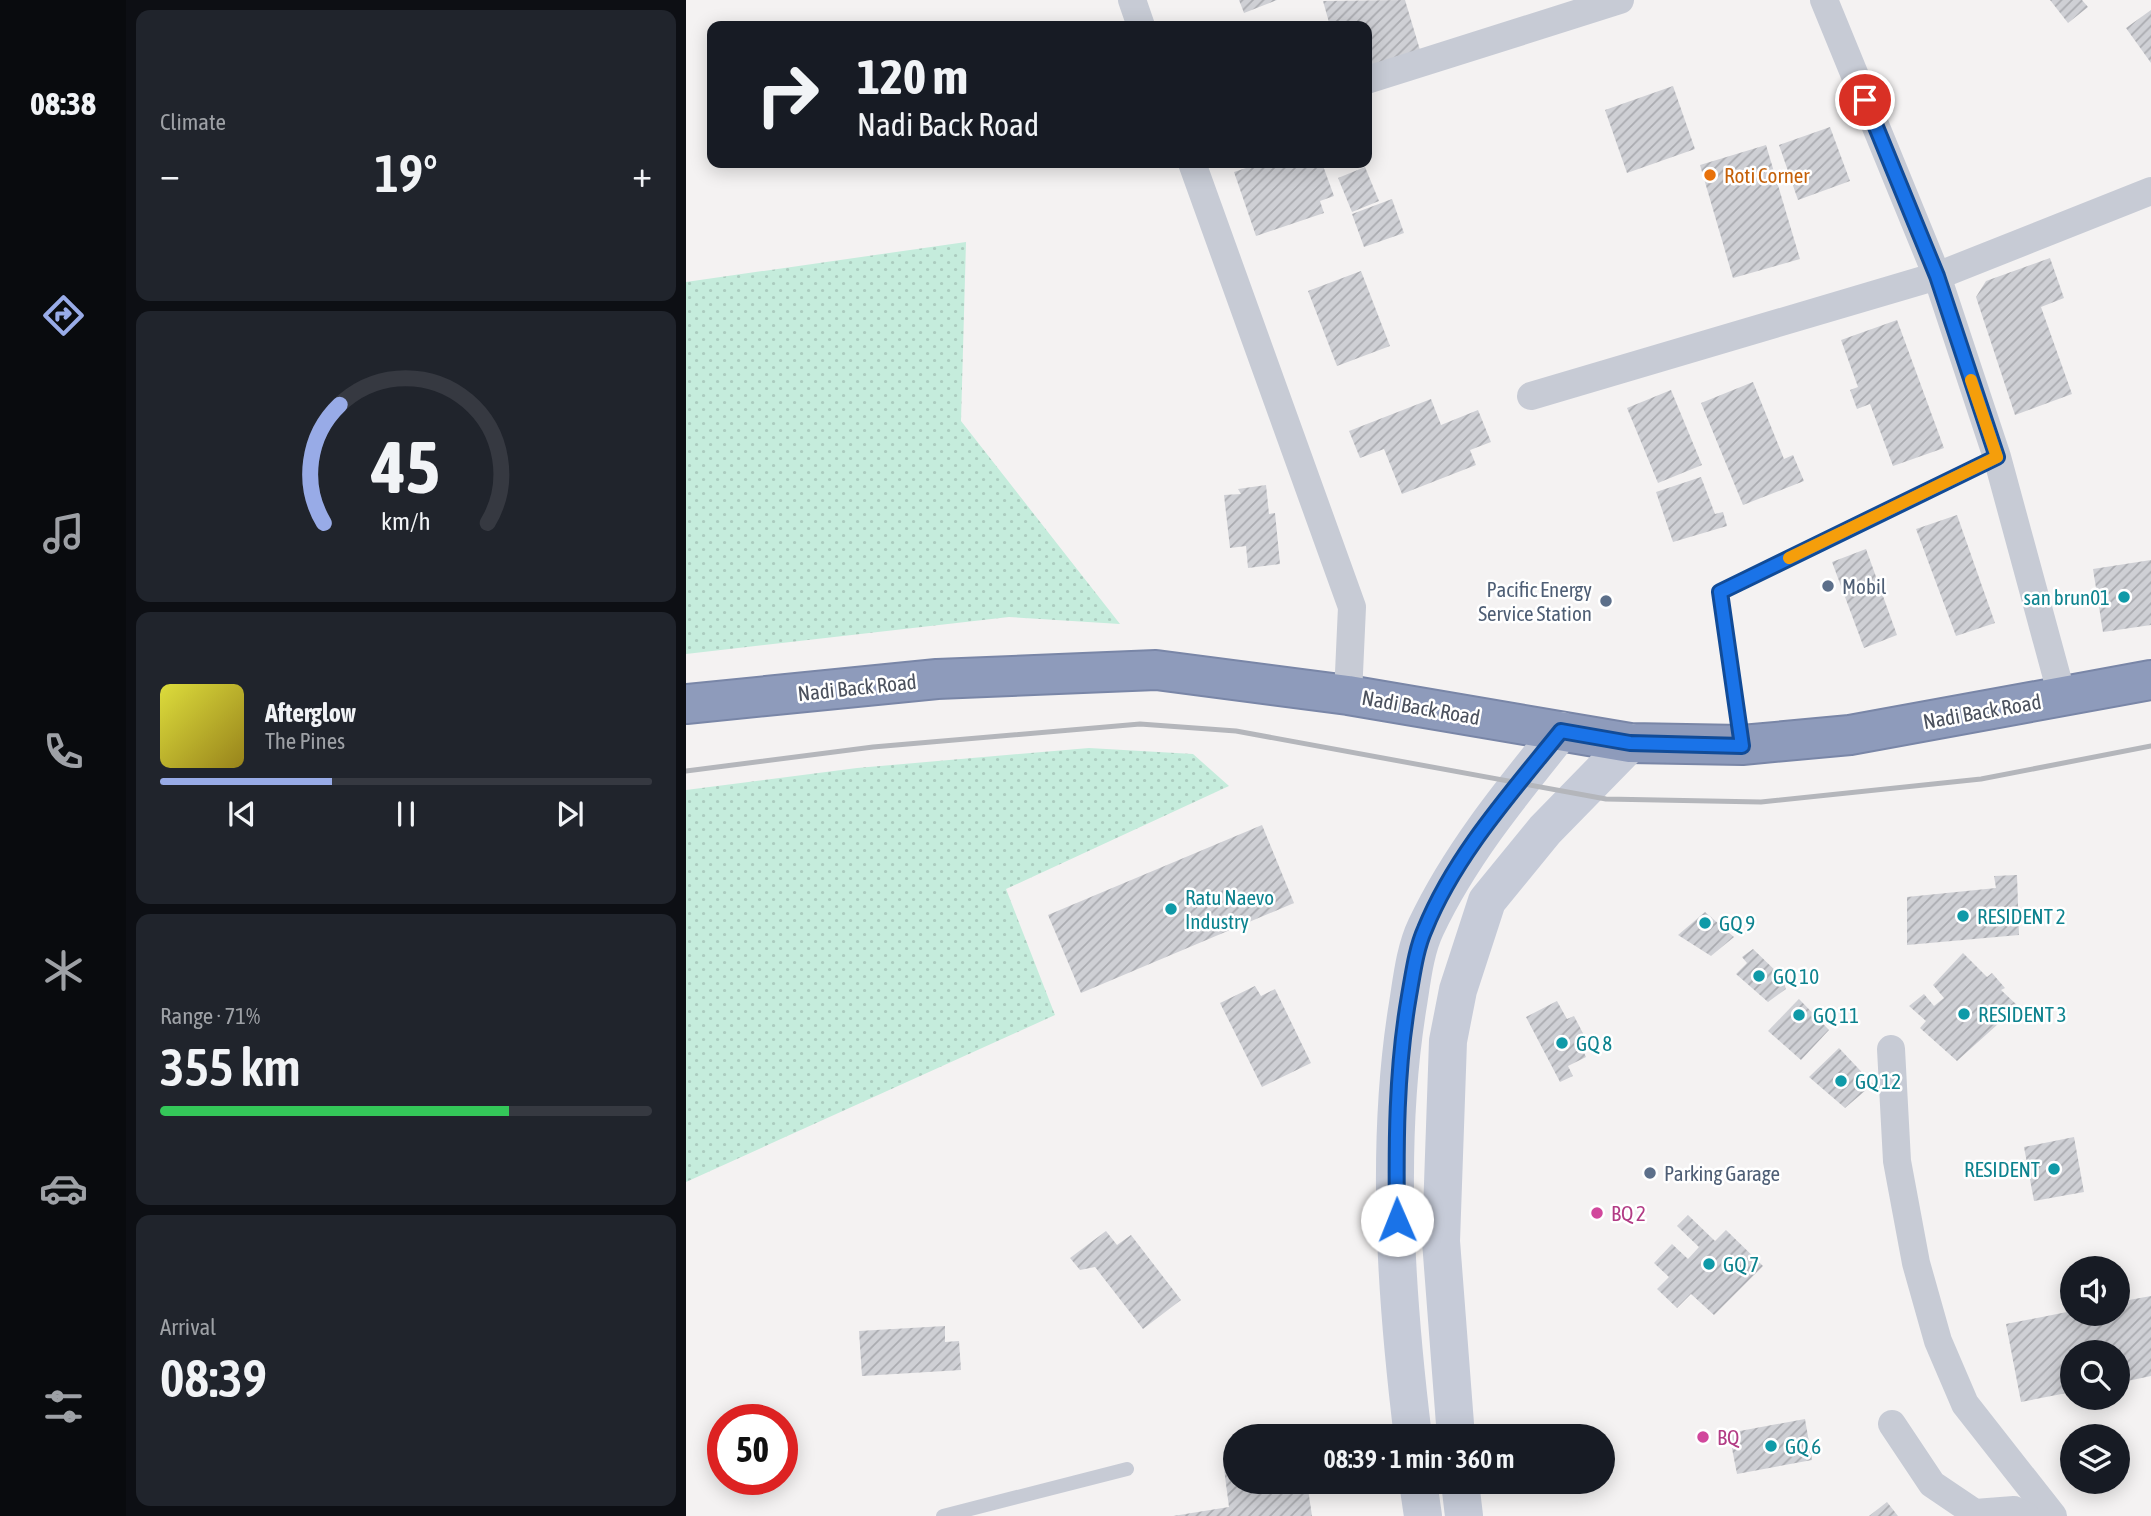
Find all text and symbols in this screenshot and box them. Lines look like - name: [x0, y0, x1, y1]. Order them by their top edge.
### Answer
- text: 120 m: [857, 48, 968, 104]
- icon: right: [742, 49, 833, 140]
- pin: [1835, 70, 1895, 130]
- icon: arrive: [1846, 81, 1884, 119]
- text: 08:38: [30, 85, 96, 122]
- text: Nadi Back Road: [857, 106, 1039, 143]
- text: Climate: [160, 109, 226, 135]
- text: 19°: [374, 143, 438, 203]
- text: −: [160, 152, 180, 195]
- text: +: [632, 152, 652, 195]
- place label: Roti Corner: [1724, 163, 1810, 187]
- marker: Roti Corner: [1702, 167, 1718, 183]
- icon: directions: [39, 291, 88, 340]
- text: 45: [371, 425, 440, 508]
- text: km/h: [381, 507, 431, 535]
- icon: music: [39, 509, 88, 558]
- place label: Mobil: [1842, 574, 1887, 598]
- place label: Pacific Energy Service Station: [1478, 577, 1592, 625]
- marker: Mobil: [1820, 578, 1836, 594]
- place label: san brun01: [2024, 585, 2110, 609]
- marker: san brun01: [2116, 589, 2132, 605]
- marker: Pacific Energy Service Station: [1598, 593, 1614, 609]
- street label: Nadi Back Road: [796, 669, 918, 705]
- street label: Nadi Back Road: [1360, 685, 1482, 729]
- street label: Nadi Back Road: [1921, 689, 2043, 733]
- text: Afterglow: [265, 698, 356, 728]
- icon: phone: [39, 727, 88, 776]
- text: The Pines: [265, 728, 345, 754]
- icon: previous: [223, 795, 261, 833]
- icon: pause: [387, 795, 425, 833]
- icon: next: [551, 795, 589, 833]
- place label: Ratu Naevo Industry: [1185, 885, 1274, 933]
- marker: Ratu Naevo Industry: [1163, 901, 1179, 917]
- place label: RESIDENT 2: [1977, 904, 2066, 928]
- marker: RESIDENT 2: [1955, 908, 1971, 924]
- place label: GQ 9: [1719, 911, 1755, 935]
- marker: GQ 9: [1697, 915, 1713, 931]
- icon: climate: [39, 946, 88, 995]
- place label: GQ 10: [1773, 964, 1819, 988]
- marker: GQ 10: [1751, 968, 1767, 984]
- place label: RESIDENT 3: [1978, 1002, 2067, 1026]
- text: Range · 71%: [160, 1003, 260, 1029]
- place label: GQ 11: [1813, 1003, 1859, 1027]
- marker: RESIDENT 3: [1956, 1006, 1972, 1022]
- marker: GQ 11: [1791, 1007, 1807, 1023]
- place label: GQ 8: [1576, 1031, 1612, 1055]
- marker: GQ 8: [1554, 1035, 1570, 1051]
- text: 355 km: [160, 1037, 301, 1097]
- place label: GQ 12: [1855, 1069, 1901, 1093]
- marker: GQ 12: [1833, 1073, 1849, 1089]
- place label: RESIDENT: [1964, 1157, 2040, 1181]
- place label: Parking Garage: [1664, 1161, 1780, 1185]
- marker: RESIDENT: [2046, 1161, 2062, 1177]
- icon: car: [39, 1164, 88, 1213]
- marker: Parking Garage: [1642, 1165, 1658, 1181]
- position arrow: [1360, 1183, 1434, 1257]
- place label: BQ 2: [1611, 1201, 1646, 1225]
- marker: BQ 2: [1589, 1205, 1605, 1221]
- place label: GQ 7: [1723, 1252, 1759, 1276]
- marker: GQ 7: [1701, 1256, 1717, 1272]
- map controls: [2060, 1256, 2130, 1494]
- button: sound: [2060, 1256, 2130, 1326]
- text: Arrival: [160, 1314, 216, 1340]
- button: search: [2060, 1340, 2130, 1410]
- text: 08:39: [160, 1348, 267, 1408]
- icon: filters: [39, 1382, 88, 1431]
- speed limit sign: 50: [707, 1404, 798, 1495]
- button: layers: [2060, 1424, 2130, 1494]
- place label: BQ: [1717, 1425, 1740, 1449]
- marker: BQ: [1695, 1429, 1711, 1445]
- place label: GQ 6: [1785, 1434, 1821, 1458]
- marker: GQ 6: [1763, 1438, 1779, 1454]
- text: 08:39 · 1 min · 360 m: [1324, 1444, 1514, 1474]

